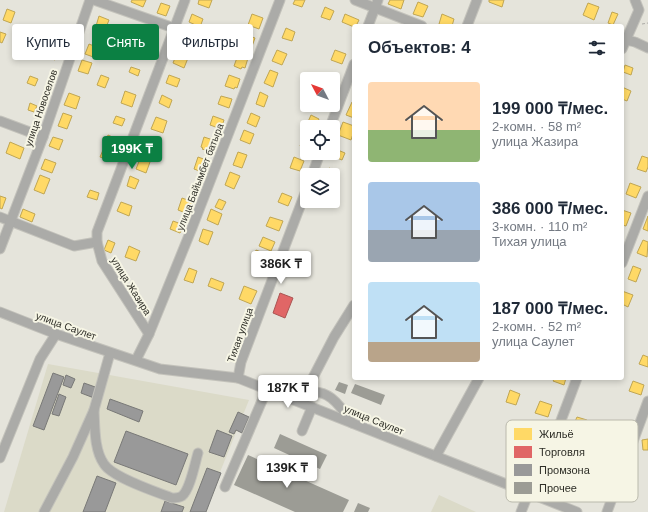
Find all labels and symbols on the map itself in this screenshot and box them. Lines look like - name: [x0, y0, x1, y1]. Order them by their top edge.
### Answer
- street label: улица Новоселов: [23, 68, 59, 148]
- north arrow: [300, 72, 340, 112]
- street label: улица Байымбет батыра: [174, 121, 226, 232]
- pin: 199K ₸: [99, 136, 165, 170]
- pin: 386K ₸: [248, 251, 314, 285]
- street label: улица Жазира: [109, 255, 153, 317]
- street label: Тихая улица: [225, 306, 255, 364]
- street label: улица Саулет: [34, 310, 98, 342]
- pin: 187K ₸: [255, 375, 321, 409]
- street label: улица Саулет: [343, 403, 406, 437]
- legend: [506, 420, 638, 502]
- text: Жильё: [539, 428, 574, 440]
- text: Торговля: [539, 446, 585, 458]
- pin: 139K ₸: [254, 455, 320, 489]
- text: Промзона: [539, 464, 591, 476]
- text: Прочее: [539, 482, 577, 494]

